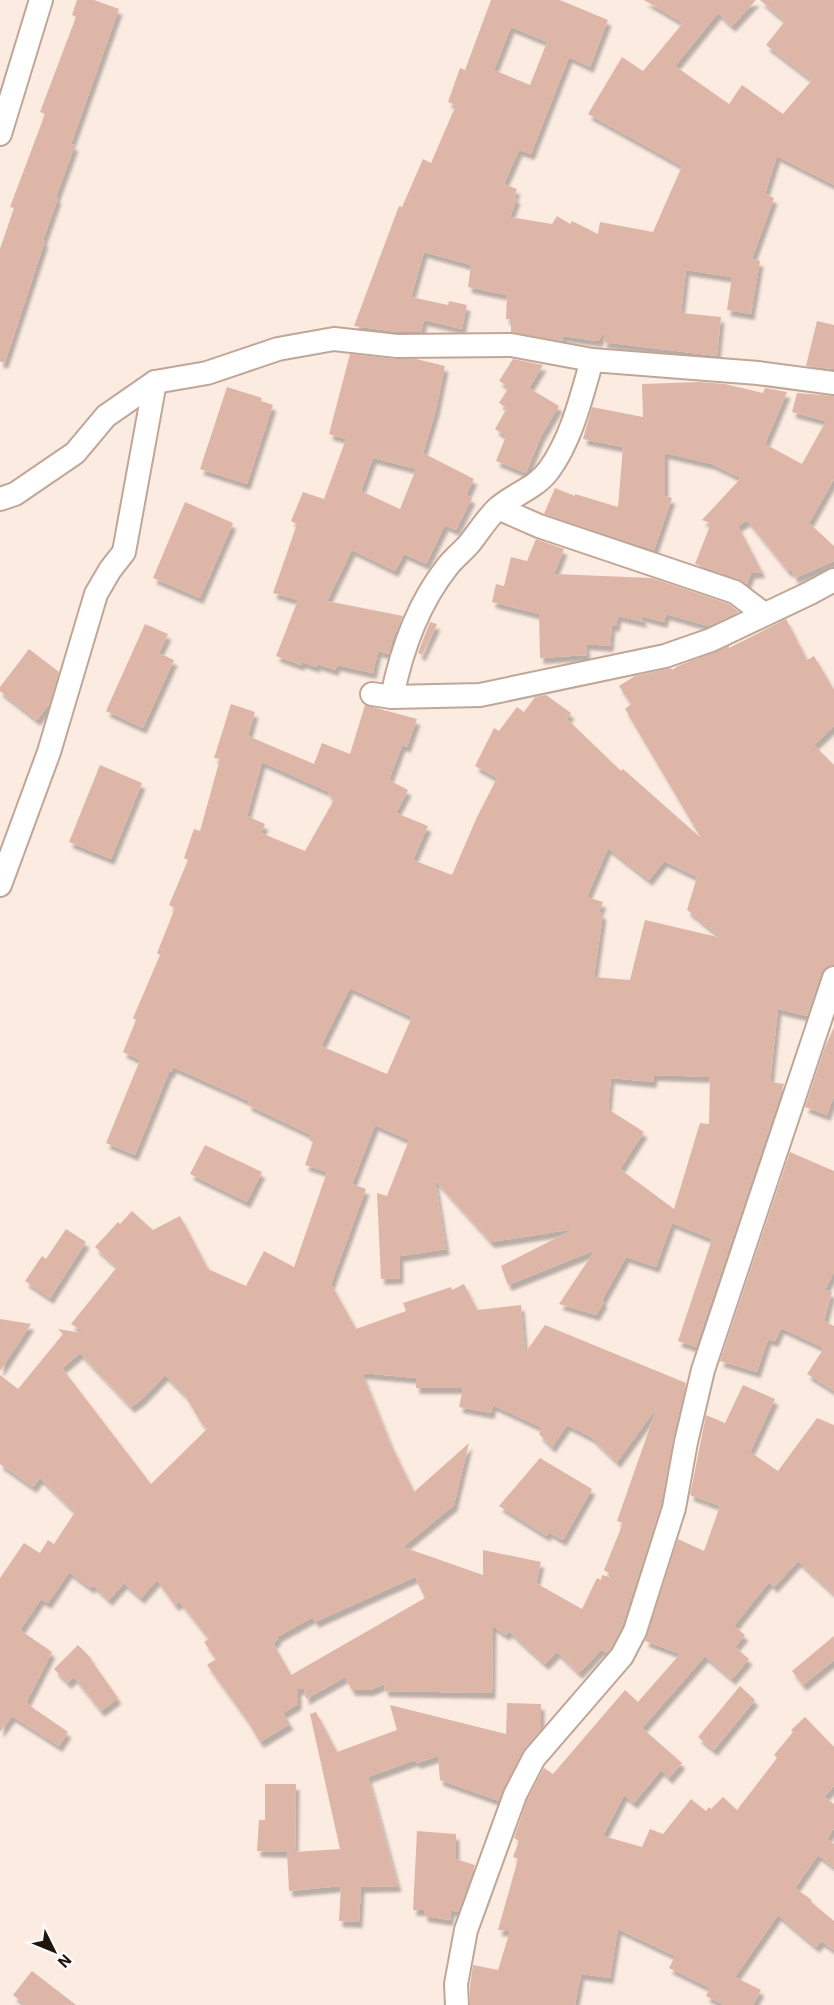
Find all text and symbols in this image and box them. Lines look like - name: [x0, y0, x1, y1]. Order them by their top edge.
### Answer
- north arrow: [24, 1921, 84, 1981]
- text: N: [54, 1950, 76, 1972]

